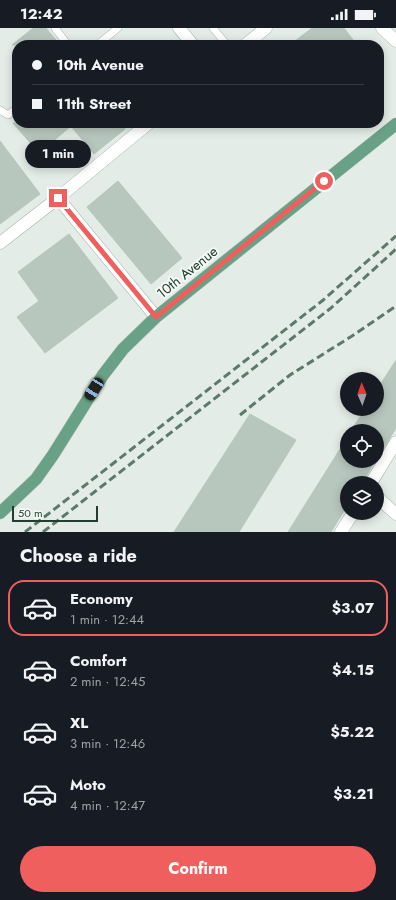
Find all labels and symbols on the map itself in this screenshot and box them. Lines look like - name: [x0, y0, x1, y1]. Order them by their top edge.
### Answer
- callout: 1 min: [25, 140, 91, 168]
- route start: [315, 172, 333, 190]
- route end: [49, 189, 67, 207]
- street label: 10th Avenue: [152, 241, 222, 303]
- north arrow: [340, 372, 384, 416]
- car: [83, 376, 105, 402]
- scale bar: [12, 504, 98, 523]

